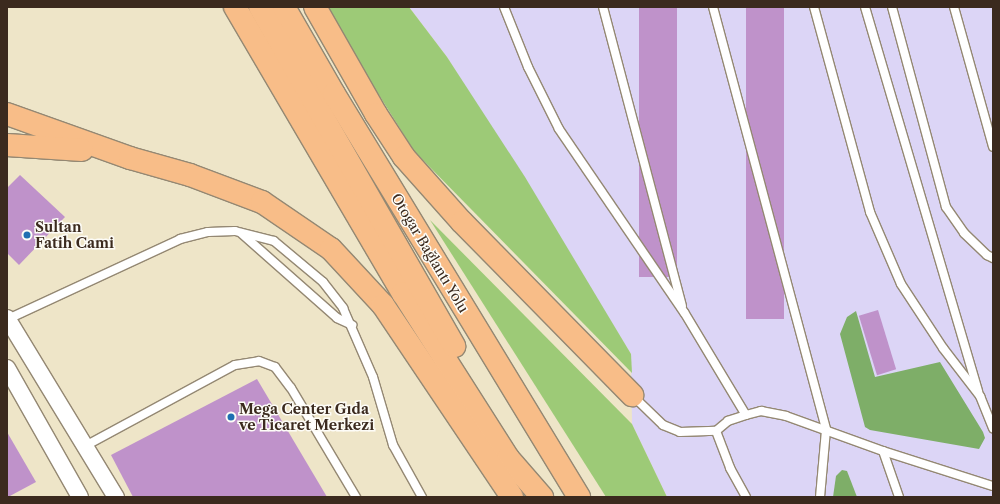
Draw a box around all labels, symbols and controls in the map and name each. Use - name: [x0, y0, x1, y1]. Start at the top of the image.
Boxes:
- street label: Otogar Bağlantı Yolu: [388, 190, 472, 316]
- place label: Sultan Fatih Cami: [35, 219, 114, 252]
- marker: Sultan Fatih Cami: [22, 230, 32, 240]
- place label: Mega Center Gıda ve Ticaret Merkezi: [239, 401, 374, 434]
- marker: Mega Center Gıda ve Ticaret Merkezi: [226, 412, 236, 422]

